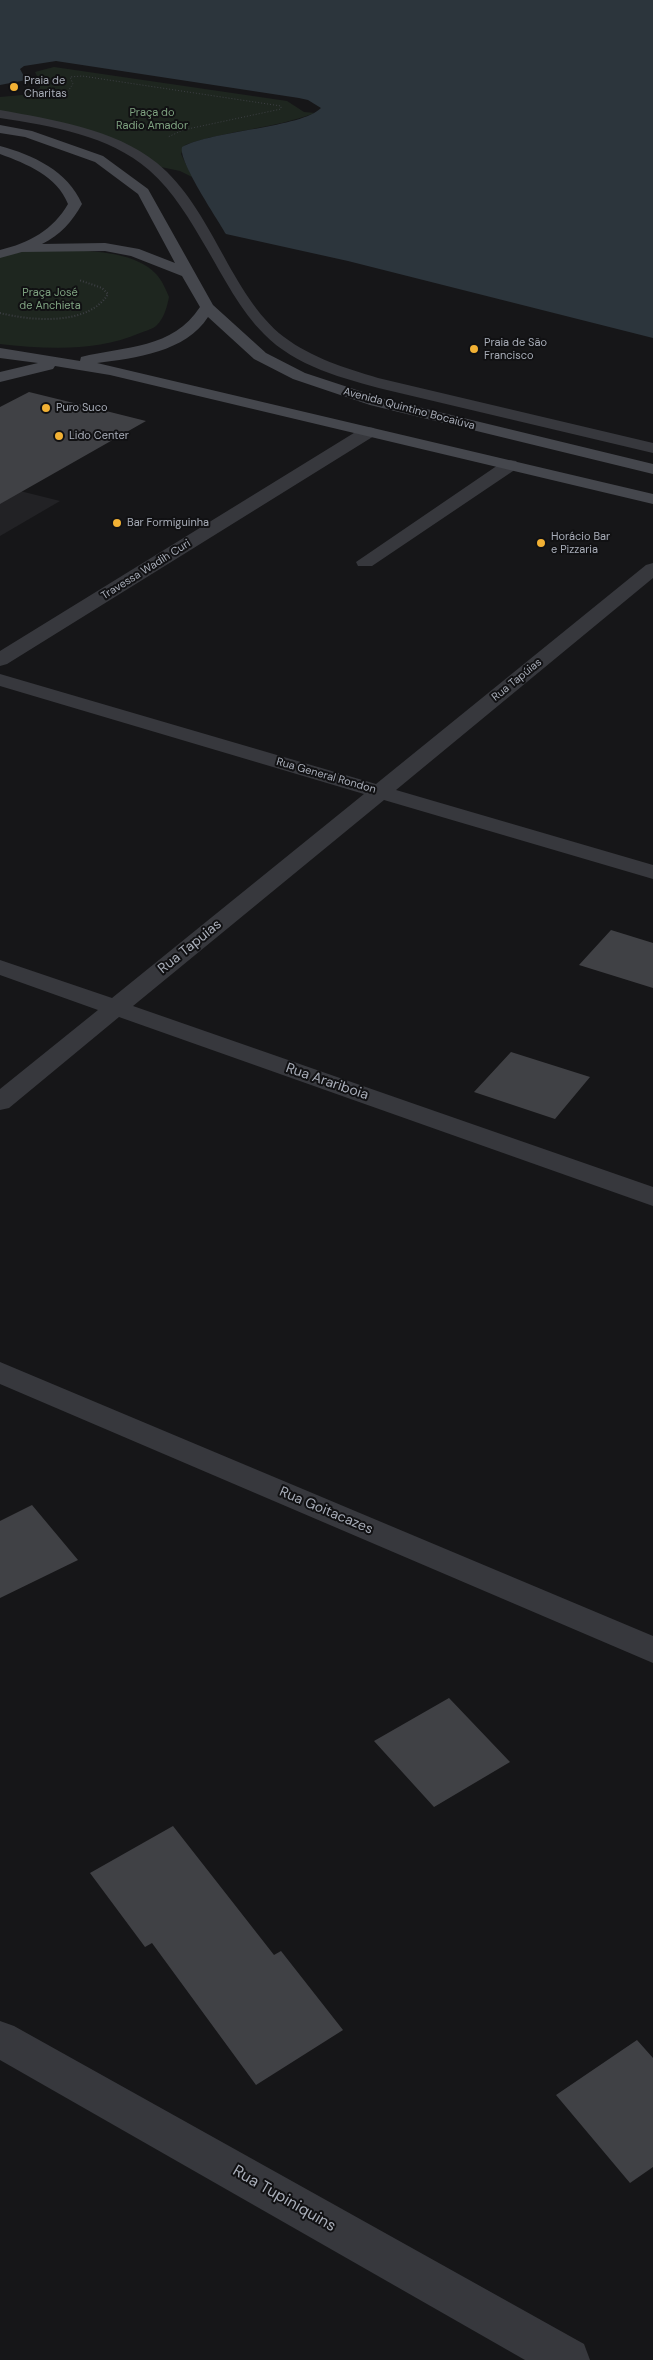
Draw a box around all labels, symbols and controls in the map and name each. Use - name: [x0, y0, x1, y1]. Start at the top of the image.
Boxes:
- place label: Praia de Charitas: [24, 74, 67, 100]
- marker: Praia de Charitas: [8, 81, 20, 93]
- park label: Praça do Radio Amador: [116, 106, 188, 132]
- park label: Praça José de Anchieta: [19, 286, 81, 312]
- place label: Praia de São Francisco: [484, 336, 547, 362]
- marker: Praia de São Francisco: [468, 343, 480, 355]
- street label: Avenida Quintino Bocaiúva: [342, 385, 476, 433]
- place label: Puro Suco: [56, 401, 107, 415]
- marker: Puro Suco: [40, 402, 52, 414]
- place label: Lido Center: [69, 429, 129, 443]
- marker: Lido Center: [53, 430, 65, 442]
- place label: Bar Formiguinha: [127, 516, 209, 530]
- marker: Bar Formiguinha: [111, 517, 123, 529]
- place label: Horácio Bar e Pizzaria: [551, 530, 610, 556]
- street label: Travessa Wadih Curi: [99, 537, 193, 603]
- marker: Horácio Bar e Pizzaria: [535, 537, 547, 549]
- street label: Rua Tapúias: [489, 656, 545, 704]
- street label: Rua General Rondon: [275, 755, 377, 797]
- street label: Rua Tapuias: [155, 916, 225, 978]
- street label: Rua Arariboia: [283, 1060, 371, 1104]
- street label: Rua Goitacazes: [277, 1484, 375, 1538]
- street label: Rua Tupiniquins: [229, 2162, 339, 2236]

